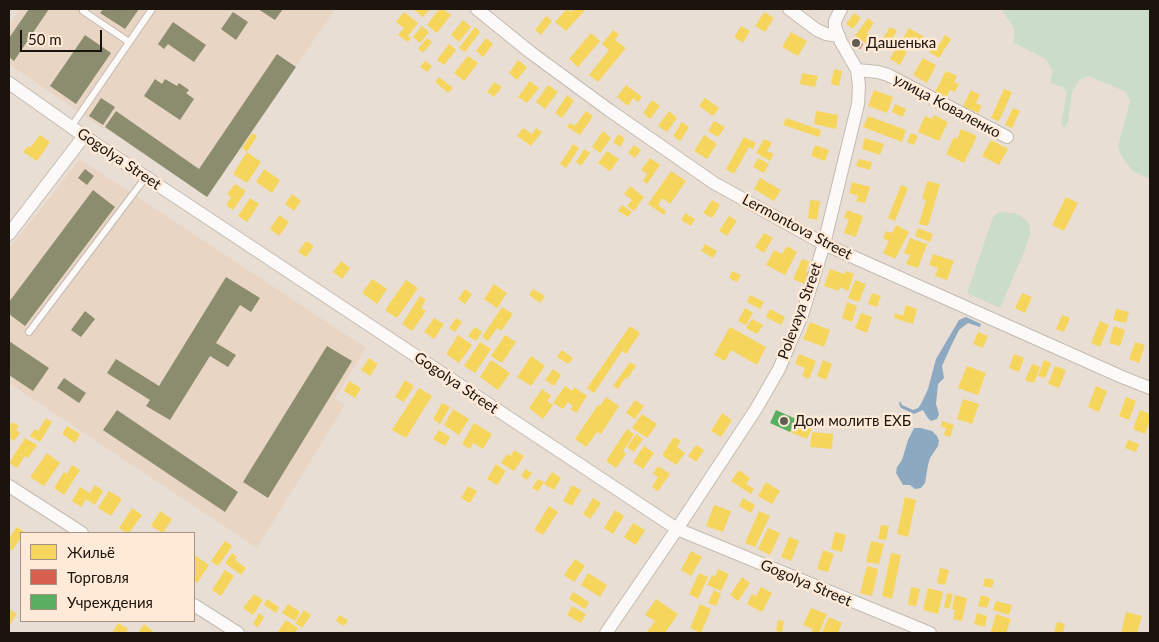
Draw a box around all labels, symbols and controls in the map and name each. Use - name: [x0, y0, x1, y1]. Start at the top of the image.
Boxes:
- scale bar: [22, 20, 105, 52]
- text: 50 m: [28, 30, 62, 48]
- place label: Дашенька: [866, 34, 936, 52]
- marker: Дашенька: [850, 37, 862, 49]
- street label: улица Коваленко: [890, 70, 1004, 142]
- street label: Gogolya Street: [74, 124, 164, 194]
- street label: Lermontova Street: [739, 190, 855, 264]
- street label: Polevaya Street: [774, 260, 826, 362]
- street label: Gogolya Street: [411, 348, 501, 418]
- place label: Дом молитв ЕХБ: [794, 412, 911, 430]
- marker: Дом молитв ЕХБ: [778, 415, 790, 427]
- legend: [20, 532, 195, 622]
- text: Жильё: [67, 543, 115, 561]
- street label: Gogolya Street: [758, 556, 854, 610]
- text: Торговля: [67, 568, 129, 586]
- text: Учреждения: [67, 593, 153, 611]

